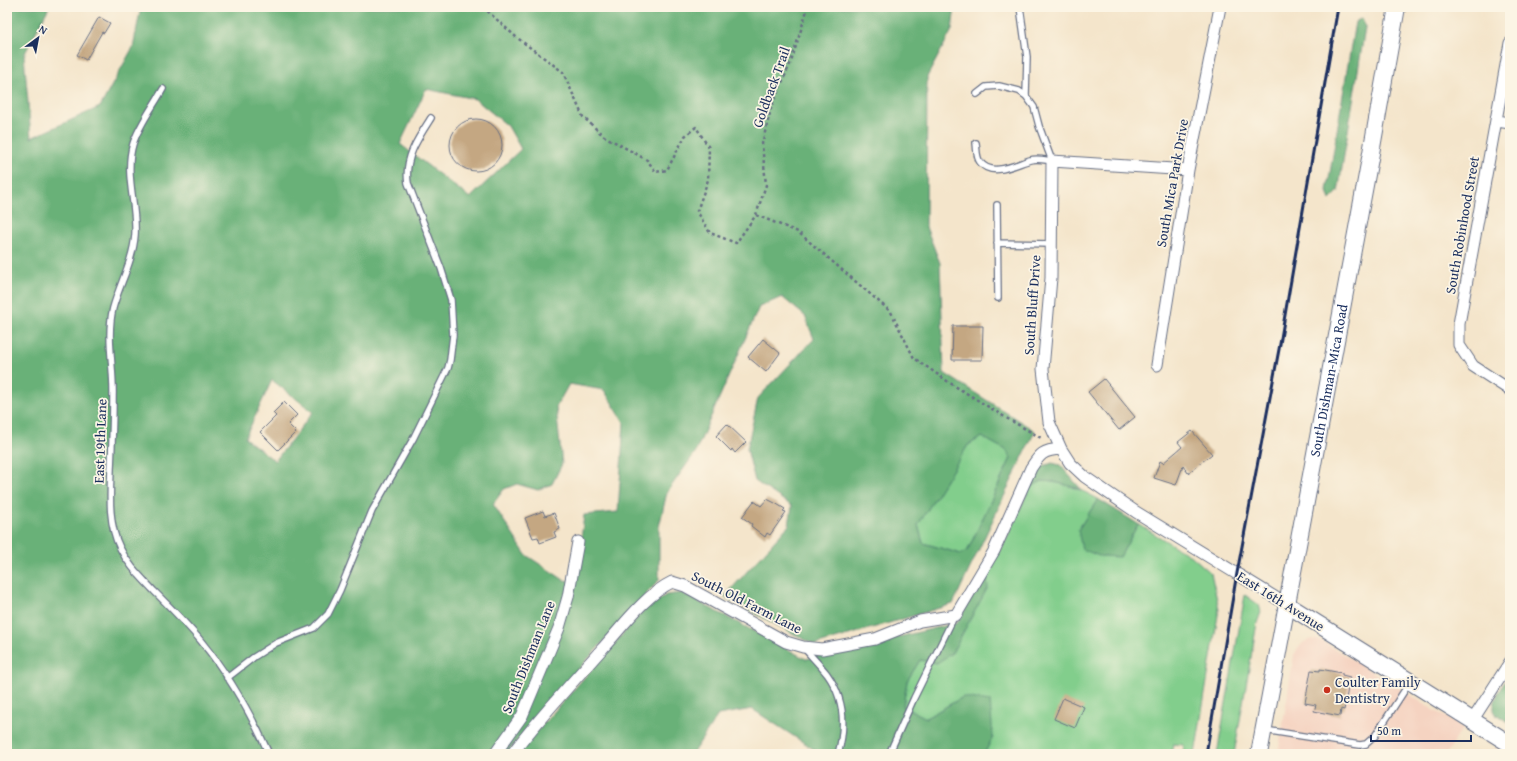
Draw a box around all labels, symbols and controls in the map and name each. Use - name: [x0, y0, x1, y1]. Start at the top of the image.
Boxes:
- north arrow: [18, 18, 58, 58]
- text: N: [36, 21, 51, 39]
- street label: Goldback Trail: [747, 44, 795, 130]
- street label: South Mica Park Drive: [1151, 117, 1193, 249]
- street label: South Robinhood Street: [1440, 154, 1484, 296]
- street label: South Bluff Drive: [1019, 254, 1046, 356]
- street label: South Dishman-Mica Road: [1305, 302, 1353, 458]
- street label: East 19th Lane: [89, 398, 111, 484]
- street label: South Old Farm Lane: [688, 566, 806, 639]
- street label: East 16th Avenue: [1233, 566, 1329, 636]
- street label: South Dishman Lane: [496, 597, 560, 716]
- place label: Coulter Family Dentistry: [1335, 672, 1421, 708]
- marker: Coulter Family Dentistry: [1322, 685, 1332, 695]
- scale bar: [1371, 717, 1471, 743]
- text: 50 m: [1377, 722, 1401, 739]

